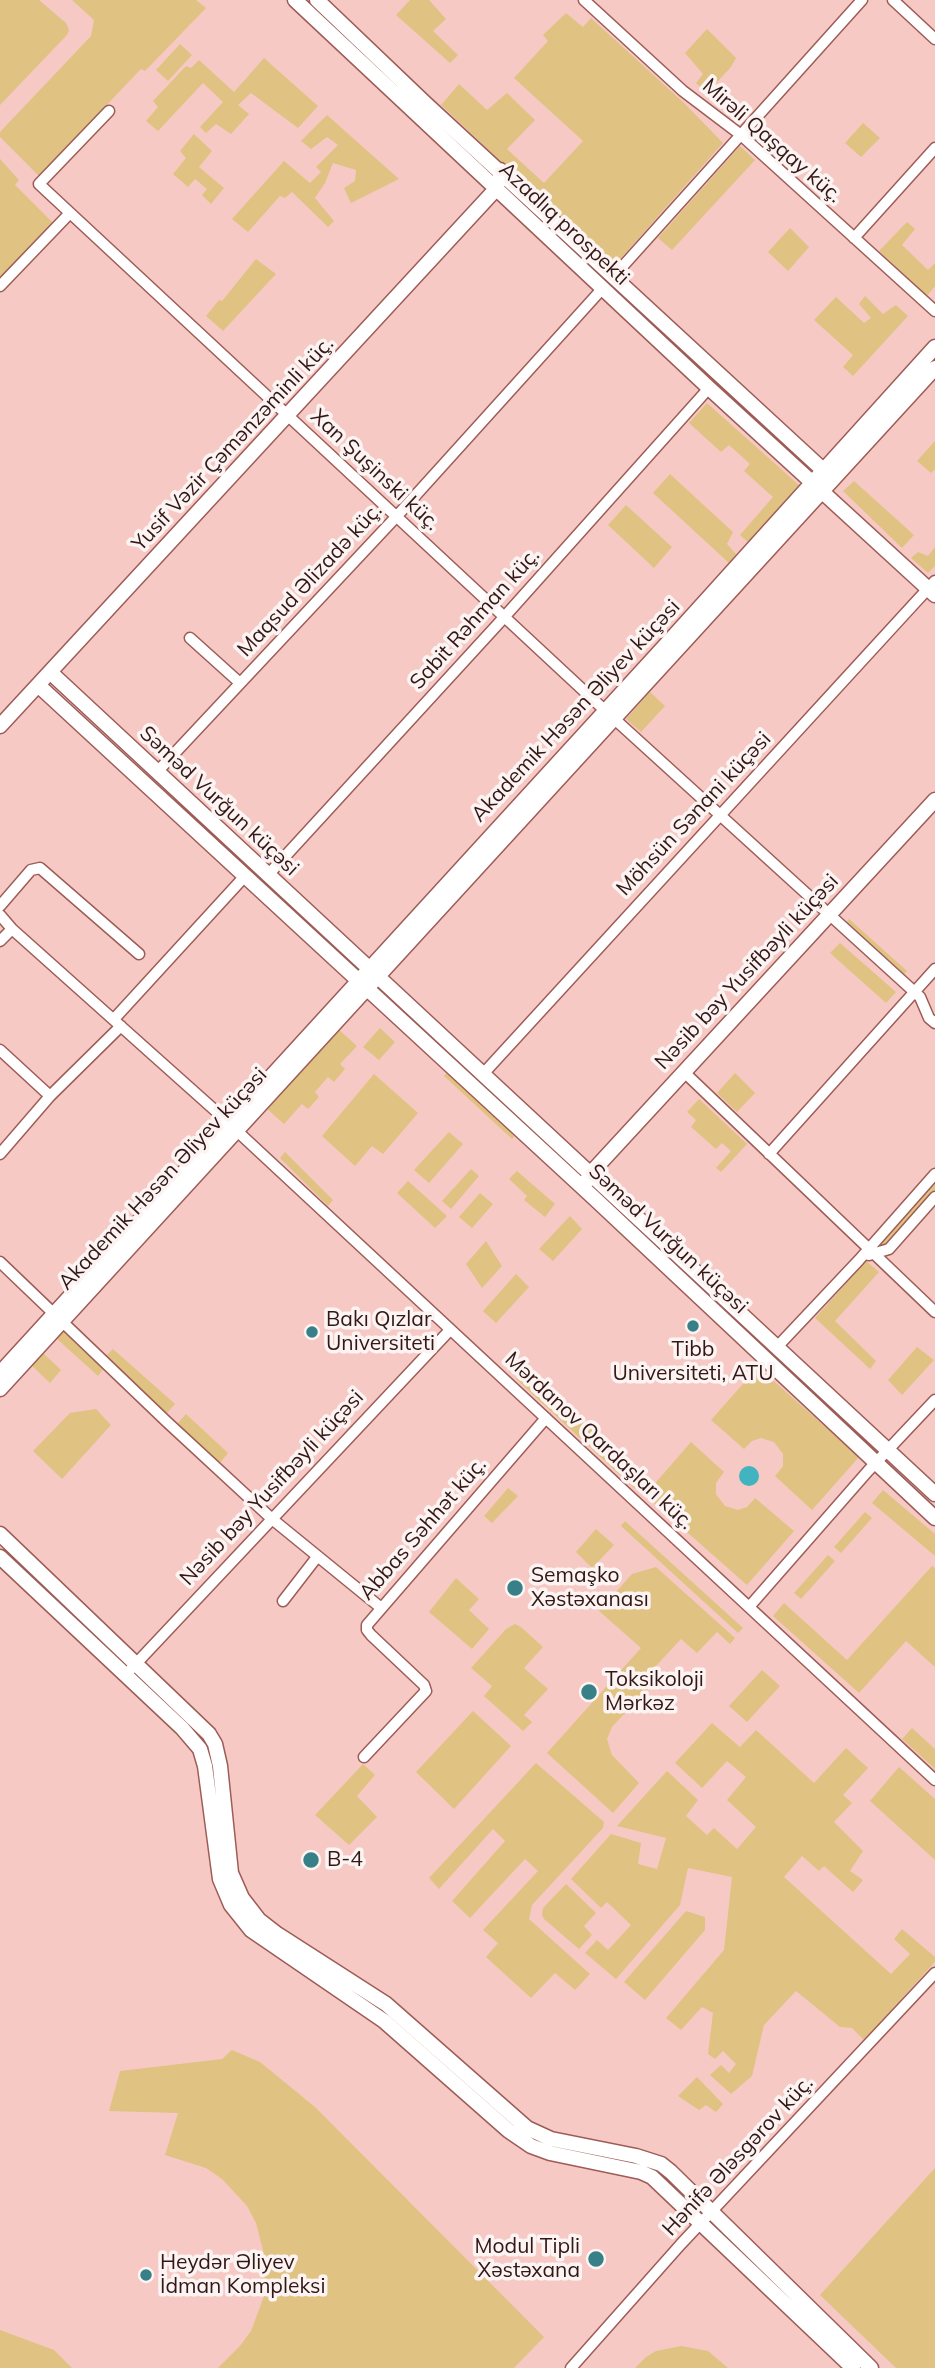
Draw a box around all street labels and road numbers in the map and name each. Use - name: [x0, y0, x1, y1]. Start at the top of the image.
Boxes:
- street label: Mirəli Qaşqay küç.: [697, 74, 847, 208]
- street label: Azadlıq prospekti: [494, 157, 634, 291]
- street label: Yusif Vəzir Çəmənzəminli küç.: [127, 332, 339, 556]
- street label: Xan Şuşinski küç.: [305, 404, 445, 536]
- street label: Maqsud Əlizadə küç.: [232, 498, 388, 662]
- street label: Sabit Rəhman küç.: [405, 543, 545, 695]
- street label: Akademik Həsən Əliyev küçəsi: [466, 595, 686, 827]
- street label: Səməd Vurğun küçəsi: [134, 721, 304, 881]
- street label: Möhsün Sənani küçəsi: [612, 727, 776, 901]
- street label: Nəsib bəy Yusifbəyli küçəsi: [650, 869, 844, 1075]
- street label: Akademik Həsən Əliyev küçəsi: [53, 1063, 273, 1295]
- street label: Səməd Vurğun küçəsi: [583, 1159, 753, 1319]
- street label: Mərdanov Qardaşları küç.: [499, 1347, 699, 1535]
- street label: Nəsib bəy Yusifbəyli küçəsi: [175, 1385, 369, 1591]
- street label: Abbas Səhhət küç.: [354, 1453, 492, 1605]
- street label: Hənifə Ələsgərov küç.: [657, 2071, 819, 2241]

